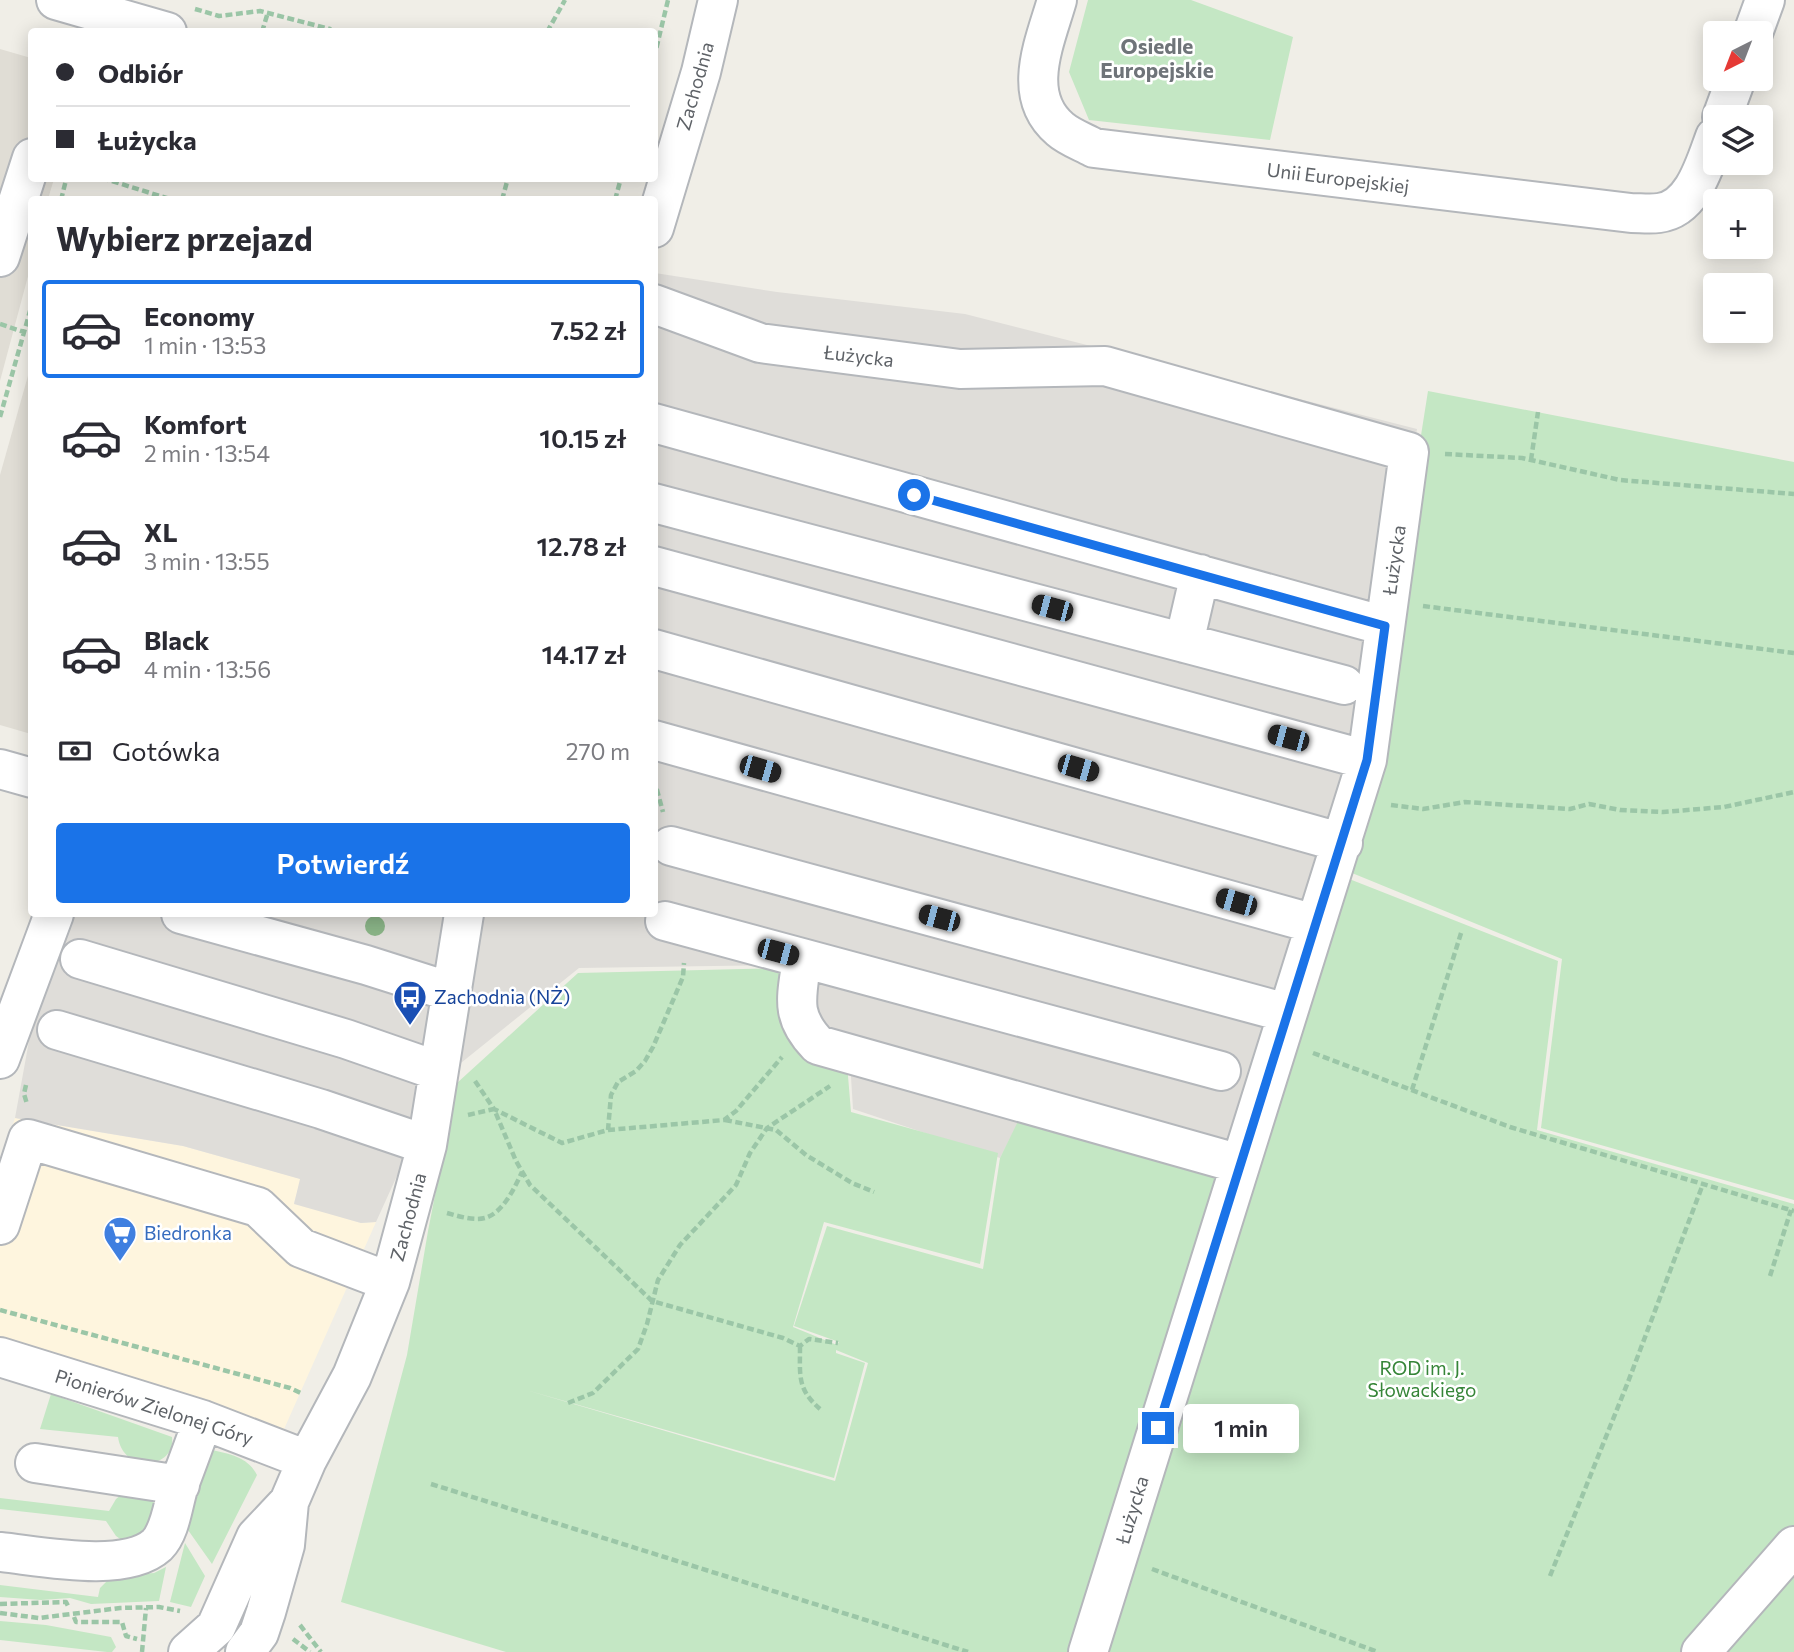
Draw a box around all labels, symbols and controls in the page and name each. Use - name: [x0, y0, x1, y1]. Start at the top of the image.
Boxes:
- north arrow: [1703, 21, 1773, 91]
- map controls: [1703, 21, 1773, 343]
- district label: Osiedle Europejskie: [1100, 33, 1214, 82]
- street label: Zachodnia: [671, 39, 718, 133]
- text: Odbiór: [98, 57, 183, 88]
- button: layers: [1703, 105, 1773, 175]
- text: Łużycka: [98, 124, 197, 155]
- street label: Unii Europejskiej: [1265, 157, 1411, 198]
- button: +: [1703, 189, 1773, 259]
- text: Wybierz przejazd: [56, 218, 313, 258]
- button: −: [1703, 273, 1773, 343]
- icon: car: [60, 298, 123, 361]
- text: Economy: [144, 300, 255, 331]
- text: 7.52 zł: [551, 314, 626, 345]
- text: 1 min · 13:53: [144, 331, 266, 359]
- street label: Łużycka: [822, 340, 895, 371]
- icon: car: [60, 406, 123, 469]
- text: Komfort: [144, 408, 247, 439]
- text: 10.15 zł: [539, 422, 626, 453]
- text: 2 min · 13:54: [144, 439, 270, 467]
- route start: [898, 479, 930, 511]
- icon: car: [60, 514, 123, 577]
- text: XL: [144, 516, 178, 547]
- street label: Łużycka: [1377, 524, 1410, 597]
- text: 12.78 zł: [536, 530, 626, 561]
- text: 3 min · 13:55: [144, 547, 270, 575]
- car: [1029, 592, 1076, 624]
- icon: car: [60, 622, 123, 685]
- text: Black: [144, 624, 210, 655]
- text: 14.17 zł: [541, 638, 626, 669]
- text: 4 min · 13:56: [144, 655, 271, 683]
- car: [1265, 722, 1312, 754]
- icon: cash: [56, 732, 94, 770]
- text: Gotówka: [112, 735, 220, 766]
- text: 270 m: [566, 737, 630, 765]
- car: [1055, 752, 1102, 784]
- car: [737, 753, 784, 785]
- button: Potwierdź: [56, 823, 630, 903]
- car: [1213, 886, 1260, 918]
- car: [916, 902, 963, 934]
- car: [755, 936, 802, 968]
- bus stop icon: Zachodnia (NŻ): [391, 978, 429, 1027]
- place label: Zachodnia (NŻ): [434, 985, 570, 1008]
- street label: Zachodnia: [385, 1170, 430, 1264]
- supermarket icon: Biedronka: [101, 1214, 139, 1263]
- place label: Biedronka: [144, 1221, 232, 1244]
- park label: ROD im. J. Słowackiego: [1368, 1356, 1476, 1401]
- street label: Pionierów Zielonej Góry: [52, 1364, 256, 1449]
- callout: 1 min: [1182, 1404, 1298, 1452]
- route end: [1142, 1412, 1174, 1444]
- text: 1 min: [1214, 1414, 1268, 1442]
- street label: Łużycka: [1110, 1473, 1153, 1548]

